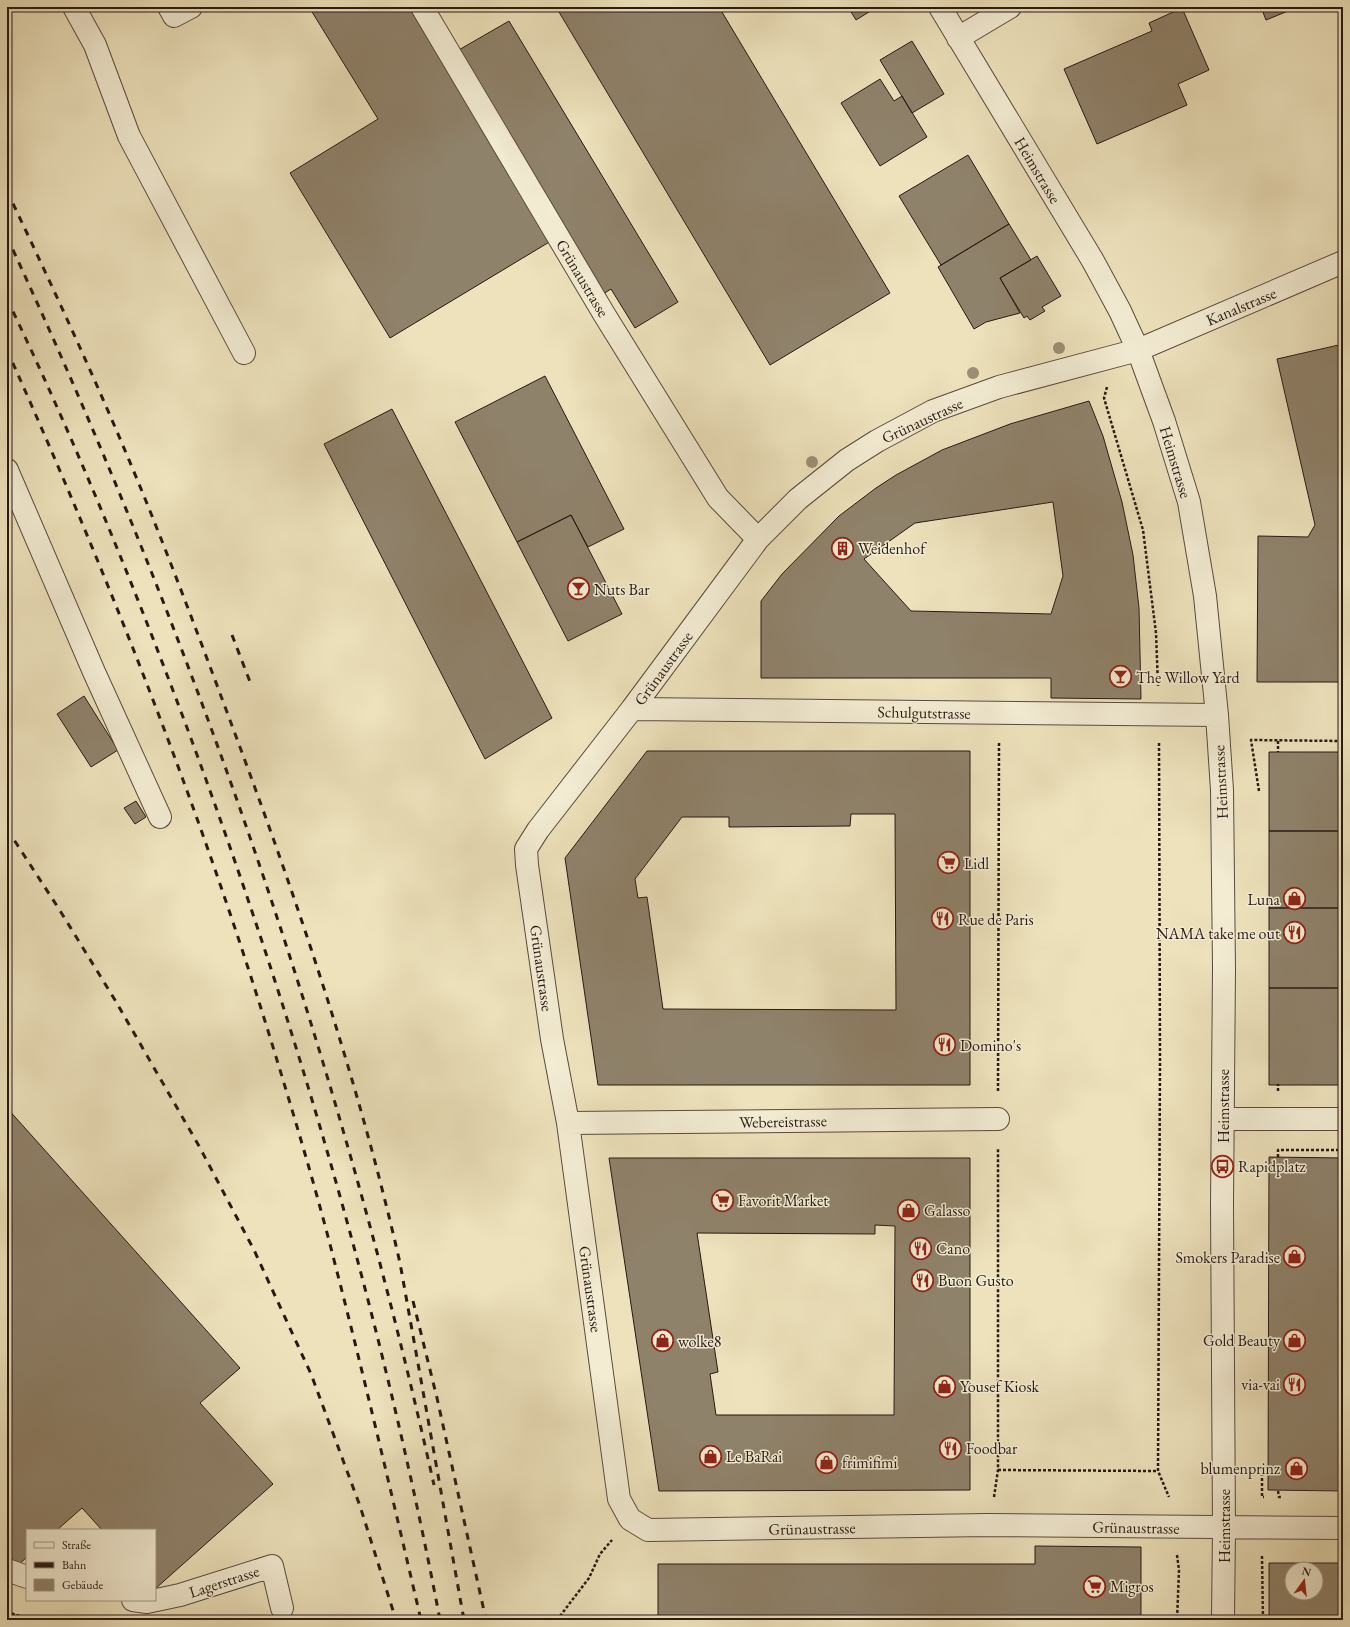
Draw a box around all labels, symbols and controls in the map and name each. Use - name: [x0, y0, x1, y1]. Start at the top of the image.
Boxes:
- street label: Heimstrasse: [1009, 133, 1066, 207]
- street label: Grünaustrasse: [551, 235, 614, 321]
- street label: Kanalstrasse: [1203, 282, 1280, 331]
- street label: Grünaustrasse: [878, 393, 966, 448]
- street label: Heimstrasse: [1155, 424, 1196, 501]
- building icon: Weidenhof: [830, 535, 856, 561]
- place label: Weidenhof: [858, 538, 927, 559]
- bar icon: Nuts Bar: [565, 576, 591, 602]
- place label: Nuts Bar: [594, 579, 650, 600]
- street label: Grünaustrasse: [629, 627, 698, 710]
- bar icon: The Willow Yard: [1107, 664, 1133, 690]
- place label: The Willow Yard: [1136, 667, 1241, 688]
- street label: Schulgutstrasse: [877, 701, 971, 724]
- street label: Heimstrasse: [1208, 744, 1233, 820]
- supermarket icon: Lidl: [936, 850, 962, 876]
- place label: Lidl: [964, 853, 989, 874]
- shop icon: Luna: [1282, 886, 1308, 912]
- place label: Luna: [1247, 889, 1281, 910]
- restaurant icon: Rue de Paris: [929, 906, 955, 932]
- place label: Rue de Paris: [958, 909, 1034, 930]
- restaurant icon: NAMA take me out: [1282, 920, 1308, 946]
- street label: Grünaustrasse: [525, 923, 558, 1013]
- place label: NAMA take me out: [1156, 923, 1280, 944]
- restaurant icon: Domino's: [932, 1032, 958, 1058]
- place label: Domino's: [960, 1035, 1021, 1056]
- street label: Heimstrasse: [1213, 1069, 1234, 1143]
- street label: Webereistrasse: [739, 1110, 827, 1133]
- bus stop icon: Rapidplatz: [1210, 1153, 1236, 1179]
- place label: Rapidplatz: [1238, 1156, 1305, 1177]
- supermarket icon: Favorit Market: [709, 1187, 735, 1213]
- place label: Favorit Market: [738, 1190, 828, 1211]
- shop icon: Galasso: [895, 1197, 921, 1223]
- place label: Galasso: [924, 1200, 971, 1221]
- restaurant icon: Cano: [907, 1235, 933, 1261]
- place label: Cano: [936, 1238, 970, 1259]
- street label: Grünaustrasse: [574, 1244, 607, 1334]
- shop icon: Smokers Paradise: [1282, 1244, 1308, 1270]
- place label: Smokers Paradise: [1175, 1247, 1280, 1268]
- restaurant icon: Buon Gusto: [910, 1267, 936, 1293]
- place label: Buon Gusto: [938, 1270, 1014, 1291]
- shop icon: Gold Beauty: [1282, 1327, 1308, 1353]
- shop icon: wolke8: [649, 1328, 675, 1354]
- place label: Gold Beauty: [1203, 1330, 1281, 1351]
- place label: wolke8: [678, 1331, 722, 1352]
- restaurant icon: via-vai: [1282, 1371, 1308, 1397]
- shop icon: Yousef Kiosk: [932, 1373, 958, 1399]
- place label: via-vai: [1241, 1374, 1280, 1395]
- place label: Yousef Kiosk: [960, 1376, 1040, 1397]
- restaurant icon: Foodbar: [937, 1435, 963, 1461]
- place label: Foodbar: [966, 1438, 1018, 1459]
- shop icon: Le BaRai: [697, 1443, 723, 1469]
- place label: Le BaRai: [726, 1446, 782, 1467]
- shop icon: frimifimi: [814, 1449, 840, 1475]
- place label: frimifimi: [842, 1452, 897, 1473]
- shop icon: blumenprinz: [1283, 1455, 1309, 1481]
- place label: blumenprinz: [1201, 1458, 1280, 1479]
- street label: Heimstrasse: [1214, 1489, 1235, 1563]
- street label: Grünaustrasse: [1092, 1516, 1180, 1539]
- street label: Grünaustrasse: [768, 1517, 856, 1540]
- legend: [26, 1529, 156, 1601]
- text: Straße: [62, 1537, 91, 1553]
- text: Bahn: [62, 1557, 87, 1573]
- street label: Lagerstrasse: [186, 1560, 262, 1603]
- north arrow: [1284, 1561, 1324, 1601]
- text: N: [1300, 1563, 1313, 1579]
- supermarket icon: Migros: [1081, 1573, 1107, 1599]
- place label: Migros: [1110, 1576, 1154, 1597]
- text: Gebäude: [62, 1577, 104, 1593]

